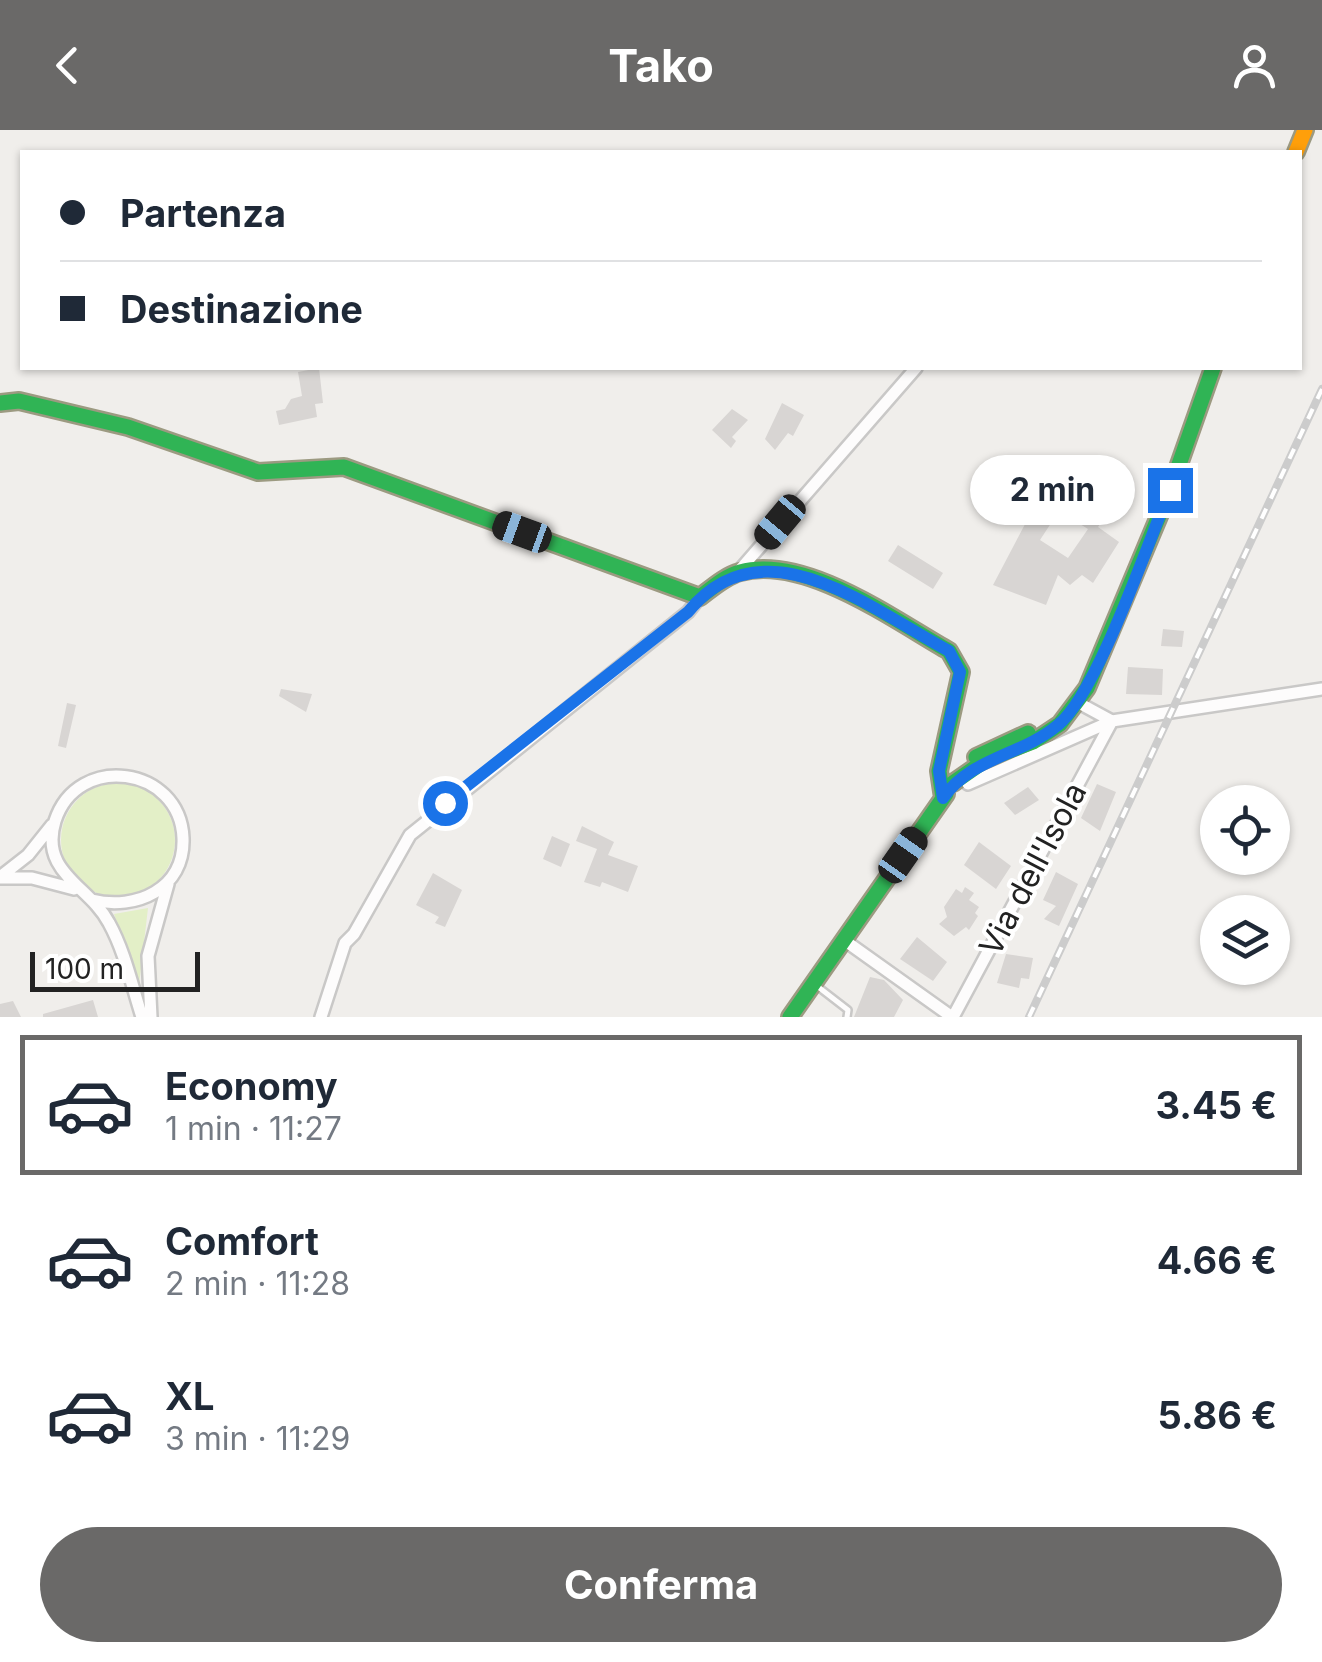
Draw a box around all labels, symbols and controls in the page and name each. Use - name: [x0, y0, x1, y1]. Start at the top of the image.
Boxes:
- icon: back: [40, 38, 95, 93]
- text: Tako: [608, 38, 714, 93]
- icon: person: [1227, 38, 1282, 93]
- text: Partenza: [120, 190, 286, 236]
- text: Destinazione: [120, 286, 363, 332]
- callout: 2 min: [970, 455, 1135, 525]
- route end: [1148, 468, 1193, 513]
- text: 2 min: [1010, 470, 1095, 509]
- car: [749, 489, 811, 555]
- car: [489, 508, 555, 556]
- street label: Via dell'Isola: [971, 775, 1095, 962]
- route start: [423, 781, 468, 826]
- map controls: [1200, 785, 1290, 985]
- button: locate: [1200, 785, 1290, 875]
- car: [874, 822, 932, 888]
- button: layers: [1200, 895, 1290, 985]
- scale bar: [30, 947, 200, 991]
- text: 100 m: [45, 952, 124, 986]
- icon: car: [45, 1060, 135, 1150]
- text: Economy: [165, 1063, 338, 1109]
- text: 3.45 €: [1156, 1082, 1277, 1128]
- text: 1 min · 11:27: [165, 1109, 342, 1148]
- icon: car: [45, 1215, 135, 1305]
- text: Comfort: [165, 1218, 319, 1264]
- text: 4.66 €: [1157, 1237, 1277, 1283]
- text: 2 min · 11:28: [165, 1264, 350, 1303]
- icon: car: [45, 1370, 135, 1460]
- text: XL: [165, 1373, 215, 1419]
- text: 5.86 €: [1158, 1392, 1277, 1438]
- text: 3 min · 11:29: [165, 1419, 350, 1458]
- button: Conferma: [40, 1527, 1282, 1642]

